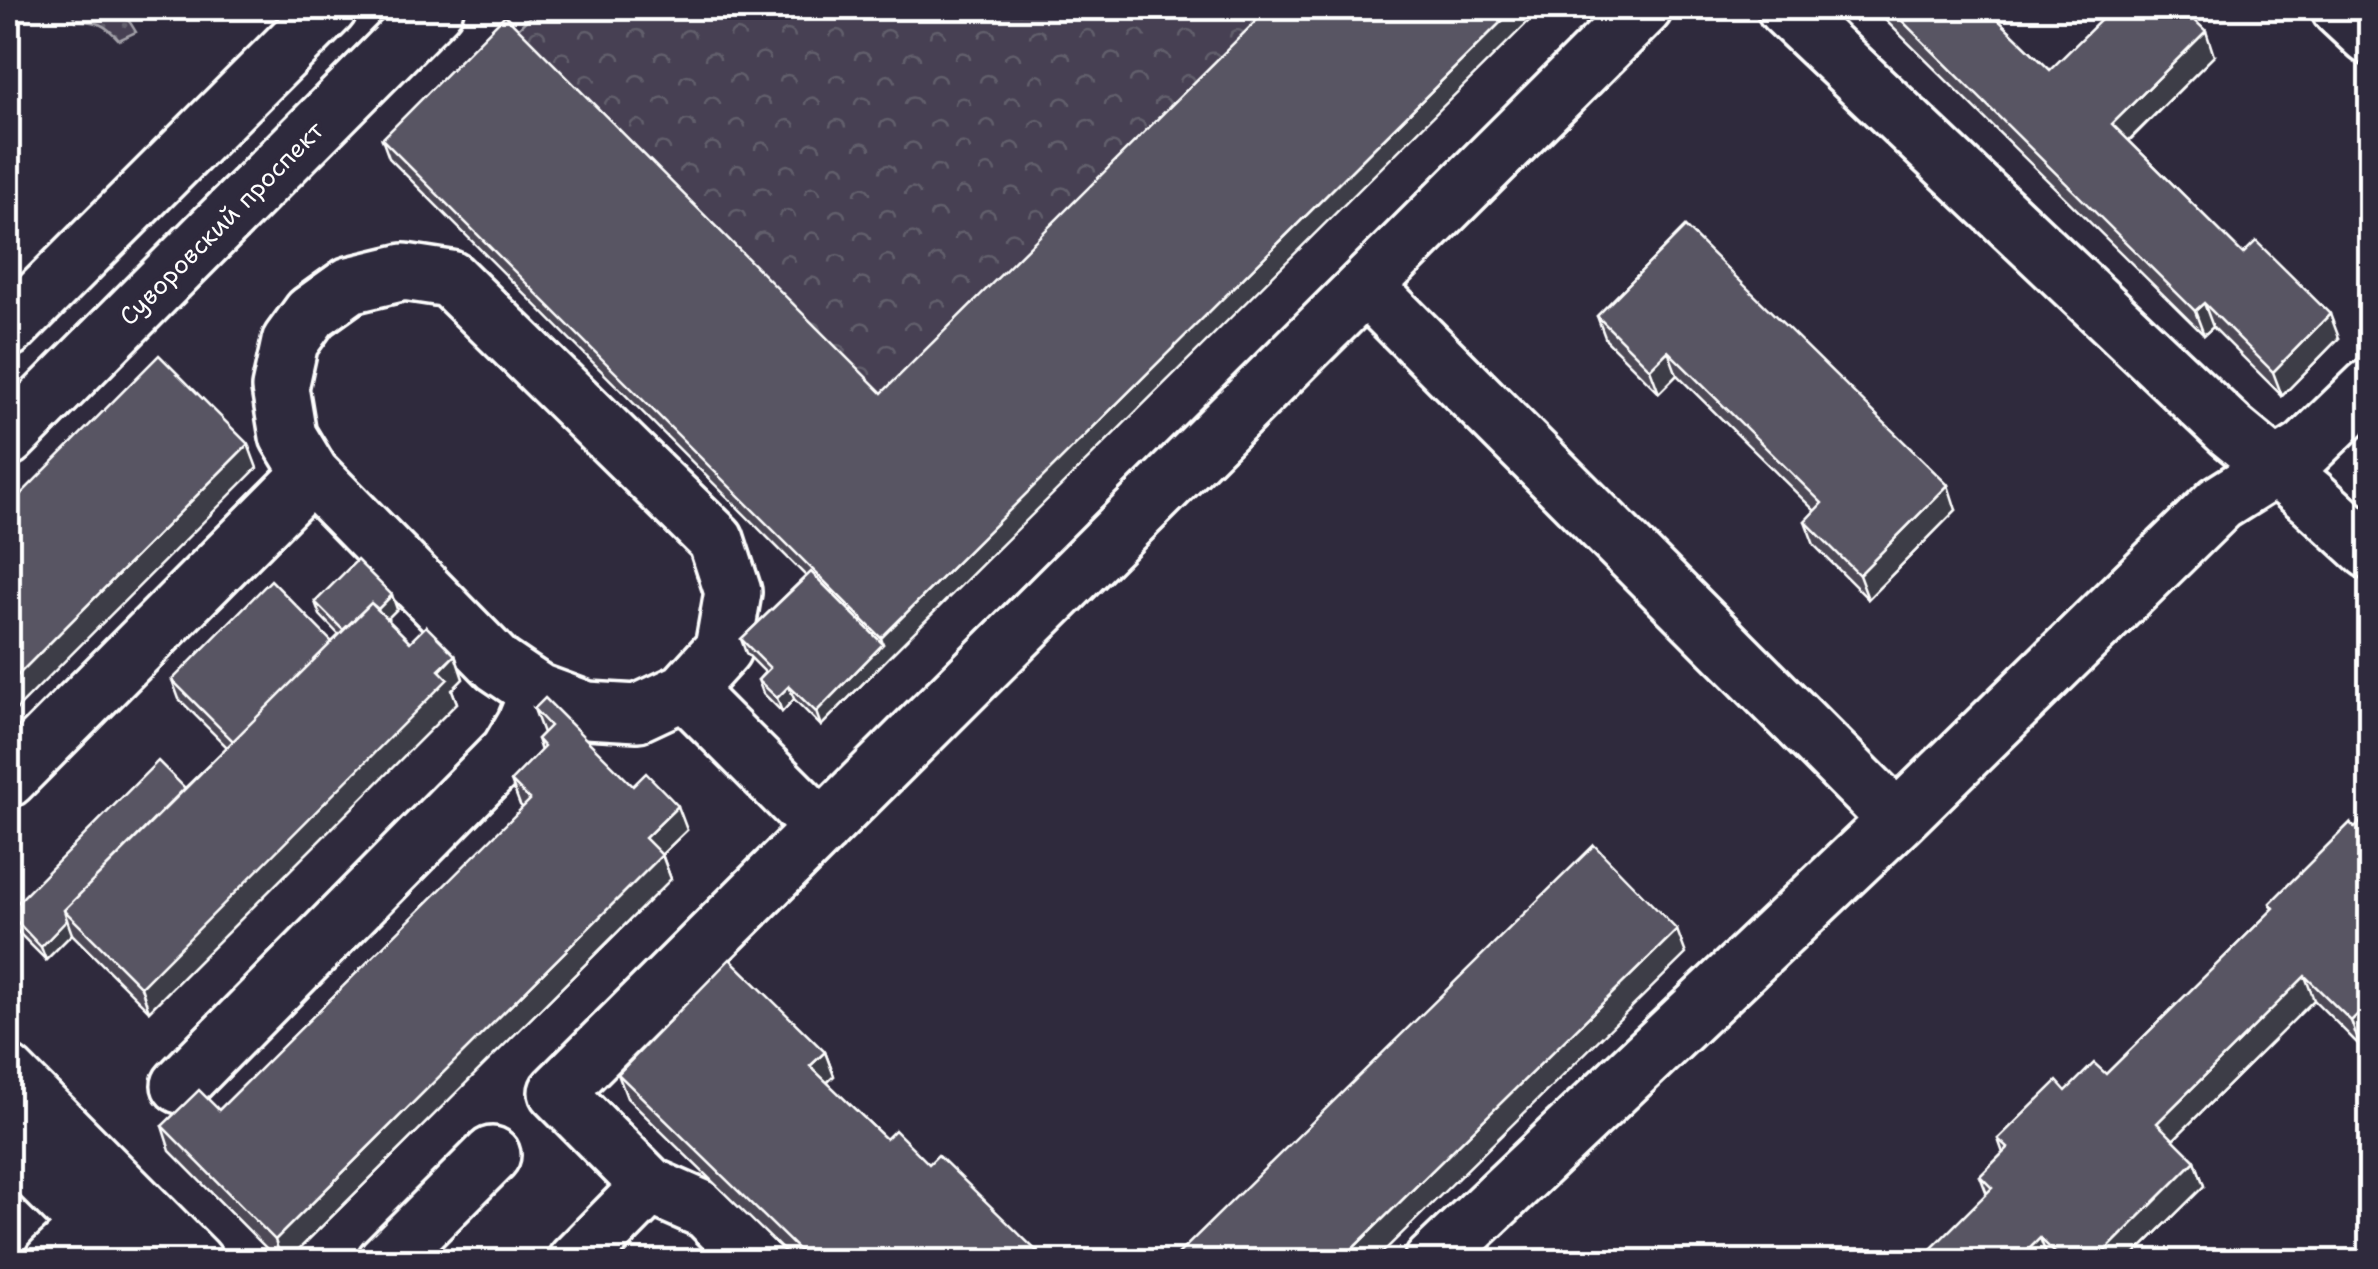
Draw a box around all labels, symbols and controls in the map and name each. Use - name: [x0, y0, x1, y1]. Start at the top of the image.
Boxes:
- street label: Суворовский проспект: [111, 113, 331, 333]

